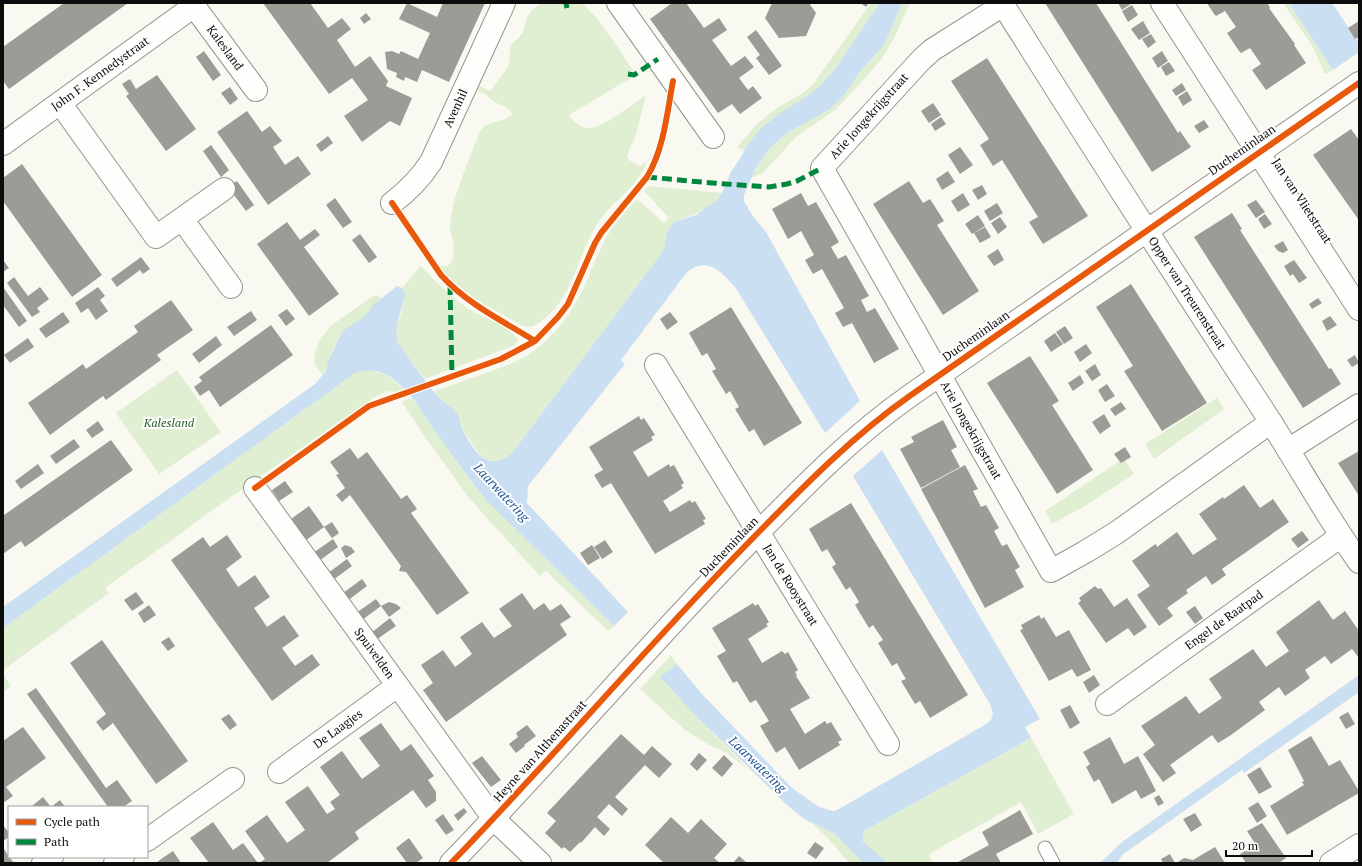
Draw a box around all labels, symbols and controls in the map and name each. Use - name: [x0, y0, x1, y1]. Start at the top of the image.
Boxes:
- street label: Kalesland: [204, 22, 247, 73]
- street label: John F. Kennedystraat: [48, 33, 152, 114]
- street label: Arie Jongekrijgstraat: [826, 69, 912, 162]
- street label: Avenhil: [440, 86, 471, 130]
- street label: Ducheminlaan: [1205, 121, 1278, 178]
- street label: Jan van Vlietstraat: [1269, 155, 1336, 247]
- street label: Opper van Treurenstraat: [1145, 233, 1230, 353]
- street label: Ducheminlaan: [939, 307, 1012, 364]
- street label: Arie Jongekrijgstraat: [938, 378, 1006, 482]
- park label: Kalesland: [143, 415, 195, 430]
- water label: Laarwatering: [469, 458, 534, 526]
- street label: Ducheminlaan: [696, 513, 761, 580]
- street label: Jan de Rooystraat: [760, 541, 822, 629]
- street label: Engel de Raatpad: [1182, 586, 1266, 653]
- street label: Spuivelden: [351, 625, 398, 681]
- street label: Heyne van Althenastraat: [490, 696, 590, 805]
- street label: De Laagjes: [310, 706, 365, 752]
- water label: Laarwatering: [724, 731, 791, 797]
- legend: [8, 806, 148, 858]
- text: Cycle path: [44, 814, 100, 829]
- scale bar: [1226, 832, 1312, 858]
- text: Path: [44, 834, 69, 849]
- text: 20 m: [1232, 838, 1259, 853]

